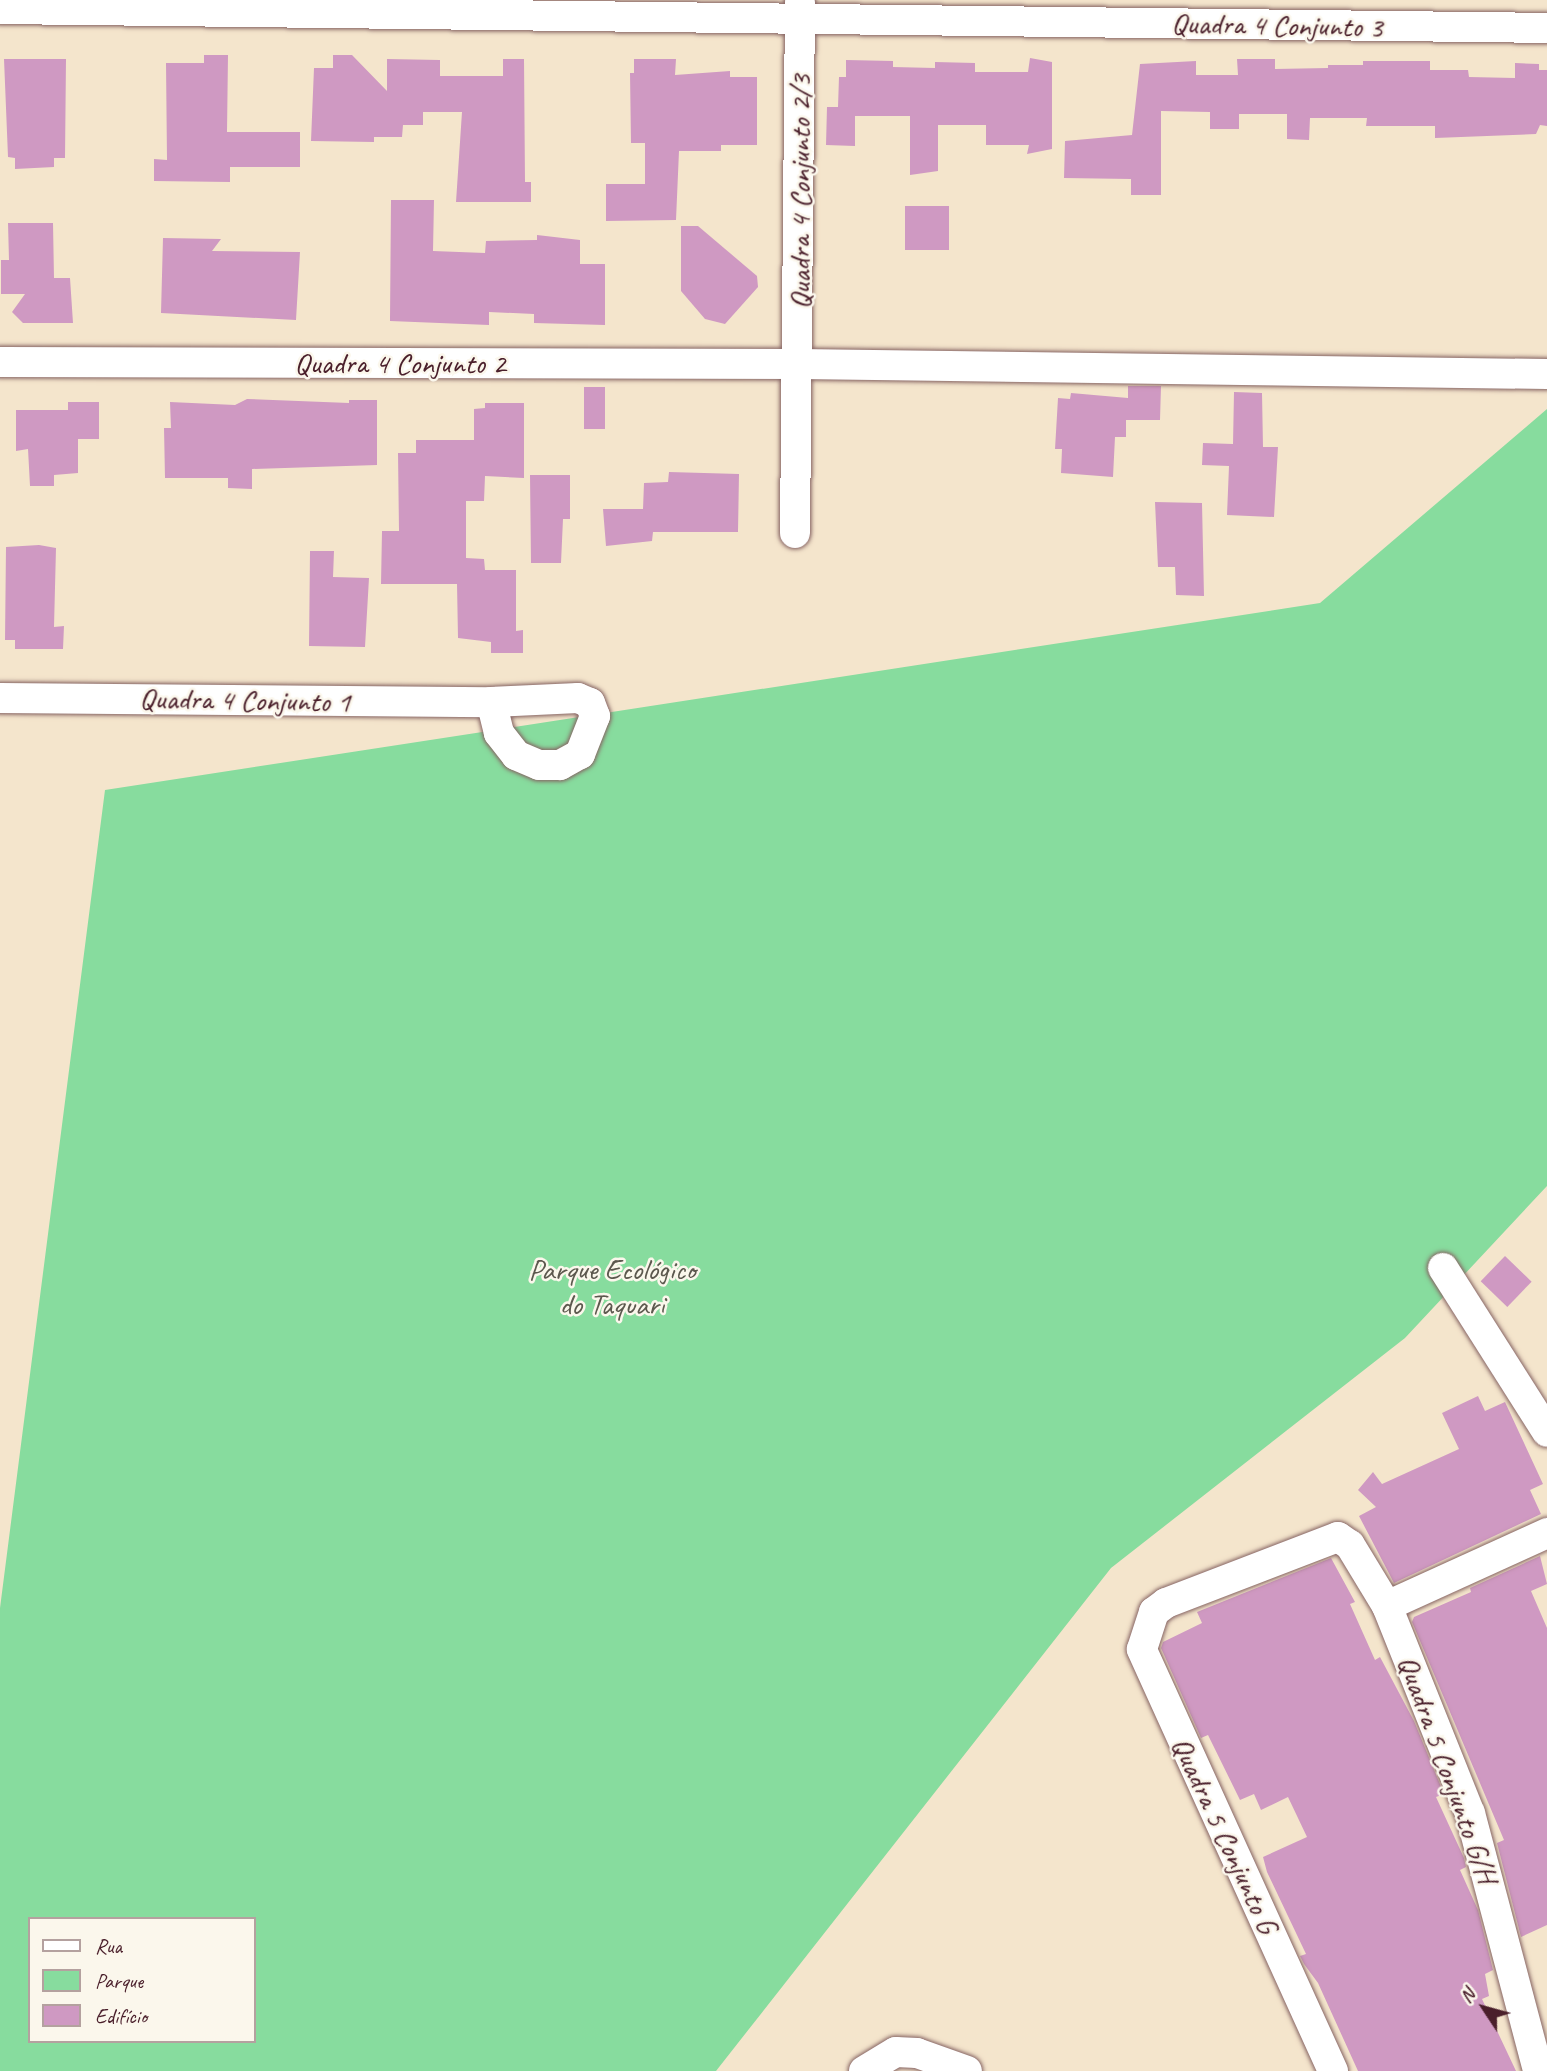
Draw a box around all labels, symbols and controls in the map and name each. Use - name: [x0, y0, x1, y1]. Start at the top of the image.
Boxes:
- street label: Quadra 4 Conjunto 3: [1171, 5, 1383, 45]
- street label: Quadra 4 Conjunto 2/3: [782, 75, 818, 309]
- street label: Quadra 4 Conjunto 2: [294, 345, 506, 381]
- street label: Quadra 4 Conjunto 1: [139, 680, 351, 720]
- park label: Parque Ecológico do Taquari: [529, 1251, 695, 1322]
- street label: Quadra 5 Conjunto G/H: [1390, 1650, 1506, 1888]
- street label: Quadra 5 Conjunto G: [1164, 1731, 1286, 1939]
- legend: [28, 1917, 256, 2043]
- text: Rua: [95, 1933, 122, 1959]
- text: Parque: [95, 1968, 143, 1994]
- north arrow: [1449, 1973, 1519, 2043]
- text: N: [1454, 1984, 1480, 2007]
- text: Edifício: [95, 2003, 147, 2029]

